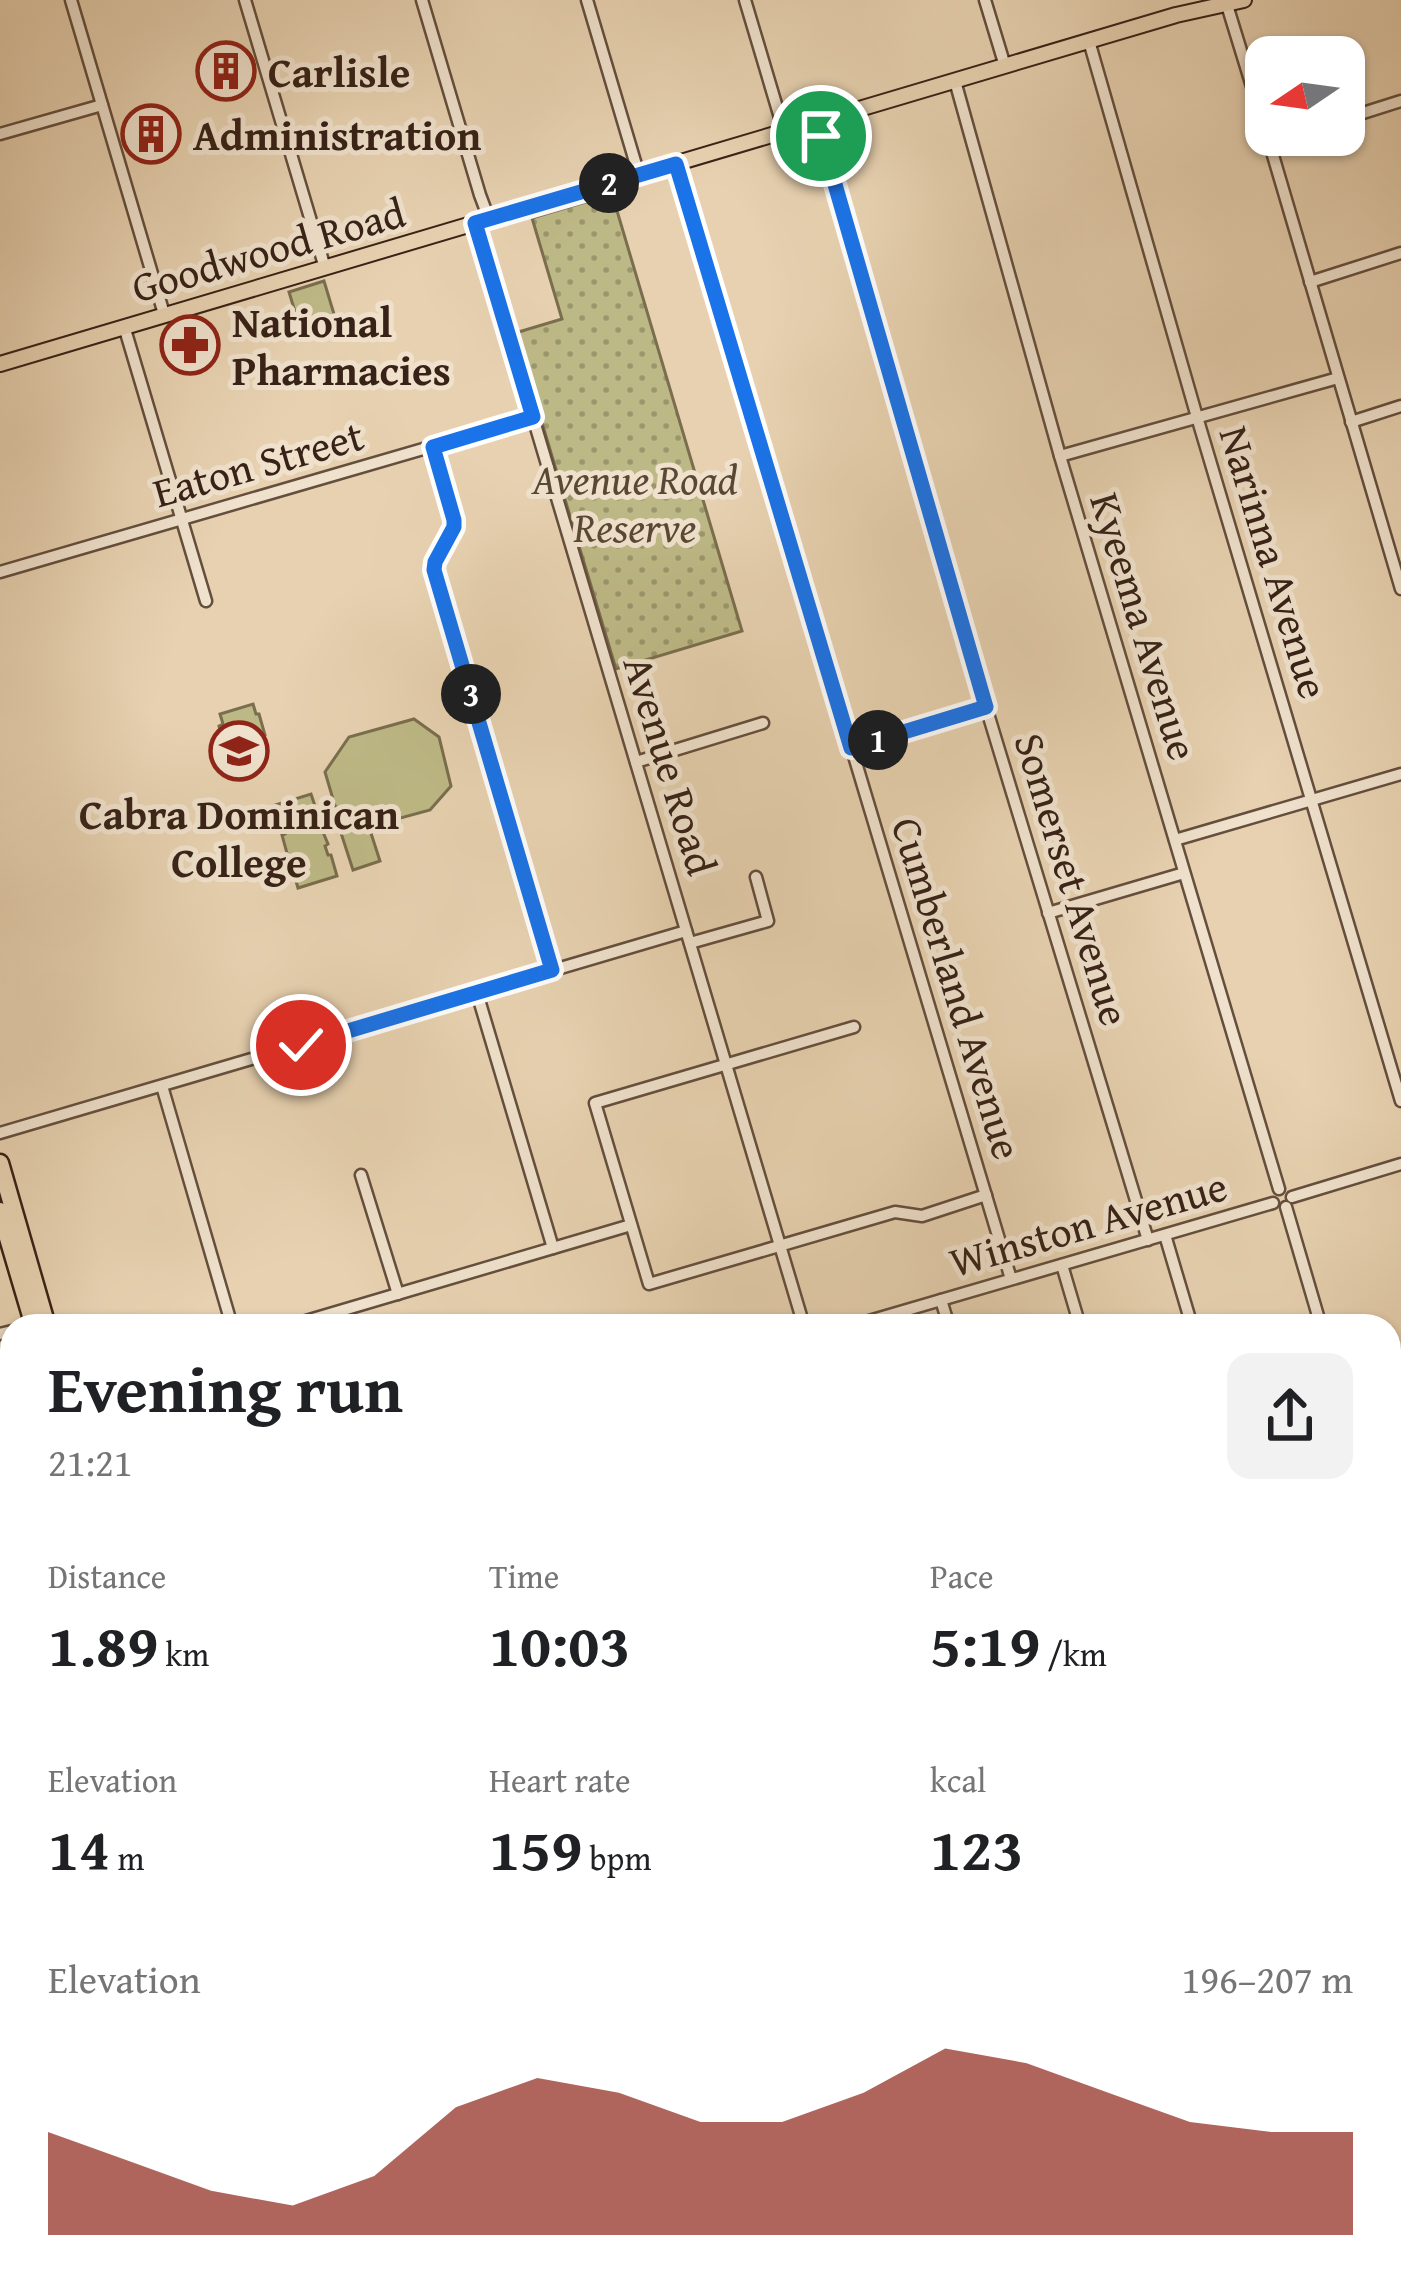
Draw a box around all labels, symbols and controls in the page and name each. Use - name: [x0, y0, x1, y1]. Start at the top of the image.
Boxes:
- north arrow: [1245, 36, 1365, 156]
- map controls: [1245, 36, 1365, 156]
- building icon: Carlisle: [195, 40, 257, 102]
- place label: Carlisle: [268, 41, 410, 102]
- pin: [770, 85, 872, 187]
- building icon: Administration: [120, 103, 182, 165]
- icon: arrive: [788, 103, 854, 169]
- place label: Administration: [193, 104, 481, 165]
- pin: 2: [579, 153, 639, 213]
- text: 2: [600, 159, 618, 207]
- street label: Goodwood Road: [124, 181, 412, 317]
- place label: National Pharmacies: [232, 291, 451, 400]
- pharmacy icon: National Pharmacies: [159, 314, 221, 376]
- street label: Eaton Street: [146, 404, 371, 522]
- street label: Narinna Avenue: [1205, 418, 1345, 706]
- park label: Avenue Road Reserve: [531, 448, 738, 557]
- street label: Kyeema Avenue: [1075, 485, 1215, 767]
- street label: Avenue Road: [609, 648, 733, 883]
- pin: 3: [441, 664, 501, 724]
- text: 3: [462, 670, 480, 718]
- pin: 1: [848, 710, 908, 770]
- text: 1: [869, 716, 887, 764]
- school or university icon: Cabra Dominican College: [208, 720, 270, 782]
- street label: Somerset Avenue: [1000, 725, 1146, 1033]
- place label: Cabra Dominican College: [79, 783, 399, 892]
- street label: Cumberland Avenue: [877, 810, 1039, 1166]
- pin: [250, 994, 352, 1096]
- icon: check: [268, 1012, 334, 1078]
- street label: Winston Avenue: [942, 1154, 1234, 1292]
- text: Evening run: [48, 1339, 403, 1436]
- button: share: [1227, 1353, 1353, 1479]
- text: 21:21: [48, 1433, 133, 1490]
- text: Distance: [48, 1552, 166, 1600]
- text: Time: [489, 1552, 559, 1600]
- text: Pace: [930, 1552, 993, 1600]
- text: 1.89: [48, 1600, 158, 1688]
- text: 10:03: [489, 1600, 630, 1688]
- text: 5:19: [930, 1600, 1040, 1688]
- text: km: [158, 1630, 209, 1678]
- text: /km: [1040, 1630, 1107, 1678]
- text: Elevation: [48, 1756, 177, 1804]
- text: Heart rate: [489, 1756, 631, 1804]
- text: kcal: [930, 1756, 986, 1804]
- text: 14: [48, 1804, 110, 1892]
- text: 159: [489, 1804, 582, 1892]
- text: 123: [930, 1804, 1023, 1892]
- text: m: [110, 1834, 144, 1882]
- text: bpm: [582, 1834, 651, 1882]
- text: Elevation: [48, 1950, 201, 2007]
- text: 196–207 m: [1181, 1950, 1353, 2007]

